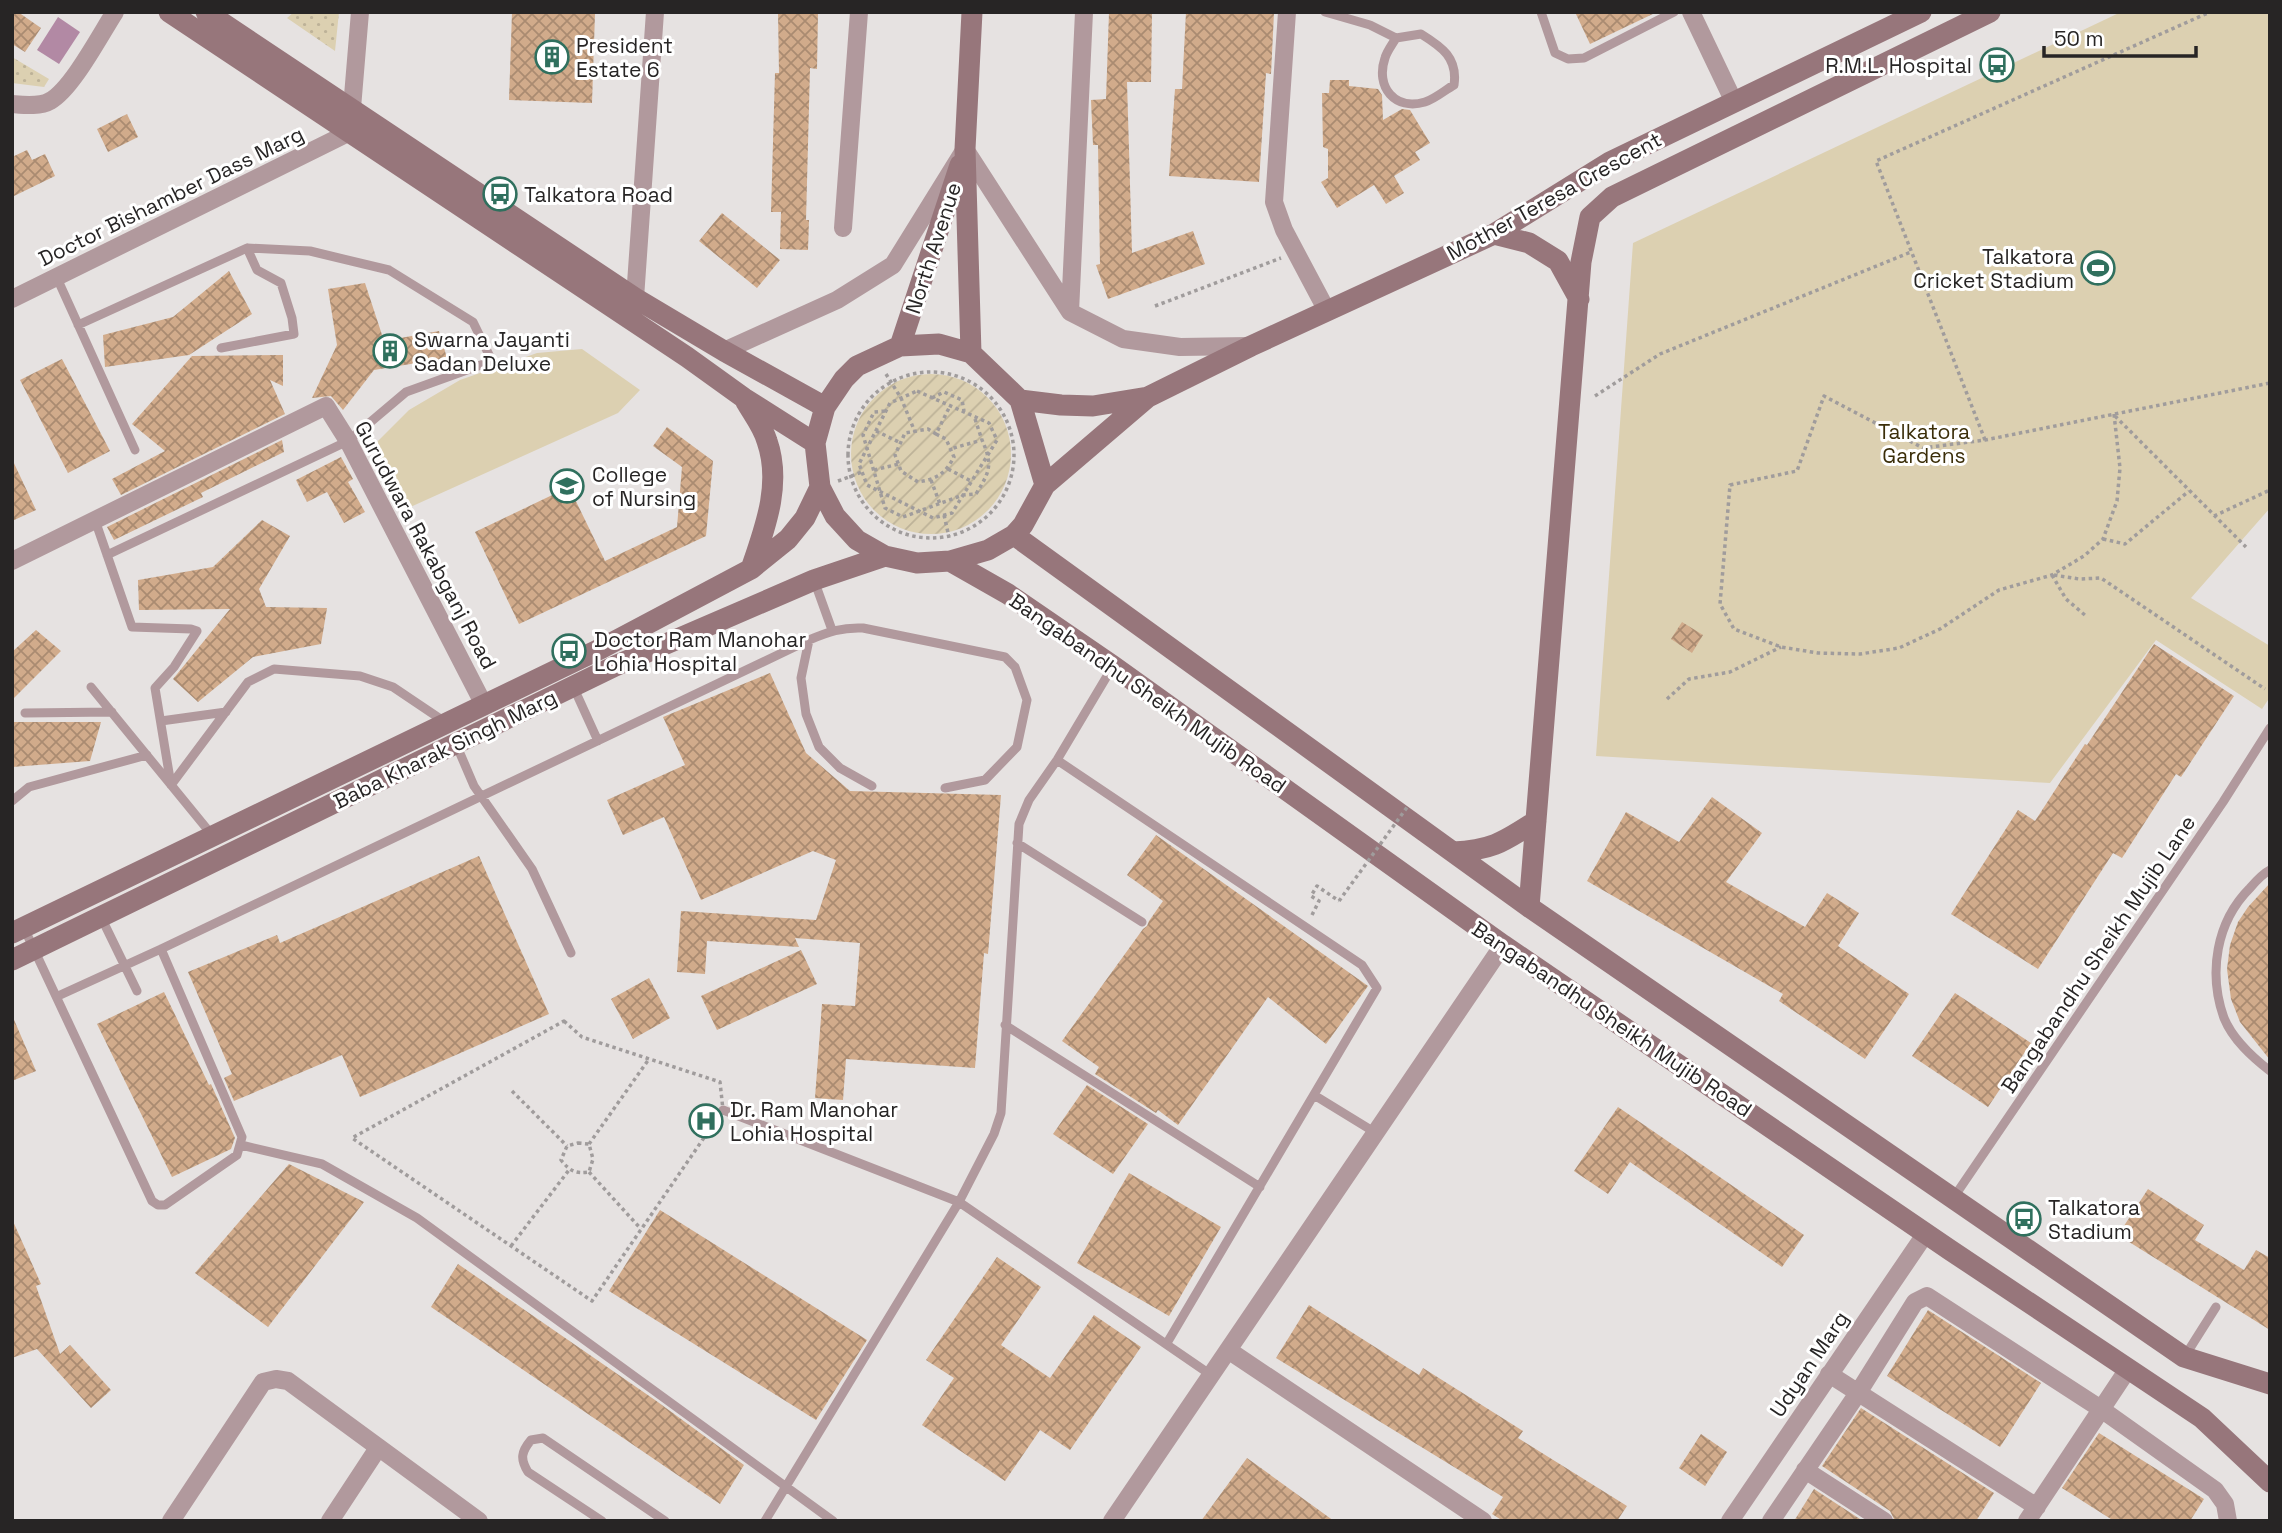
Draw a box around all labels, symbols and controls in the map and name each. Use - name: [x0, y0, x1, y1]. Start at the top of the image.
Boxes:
- scale bar: [2044, 14, 2196, 58]
- text: 50 m: [2054, 25, 2104, 52]
- place label: President Estate 6: [576, 32, 673, 83]
- building icon: President Estate 6: [533, 38, 571, 76]
- bus stop icon: R.M.L. Hospital: [1978, 46, 2016, 84]
- place label: R.M.L. Hospital: [1825, 52, 1972, 79]
- street label: Doctor Bishamber Dass Marg: [34, 120, 308, 272]
- street label: Mother Teresa Crescent: [1442, 126, 1666, 266]
- bus stop icon: Talkatora Road: [481, 175, 519, 213]
- street label: North Avenue: [899, 179, 967, 317]
- place label: Talkatora Road: [524, 181, 673, 208]
- place label: Talkatora Cricket Stadium: [1913, 243, 2074, 294]
- sports icon: Talkatora Cricket Stadium: [2079, 249, 2117, 287]
- place label: Swarna Jayanti Sadan Deluxe: [414, 326, 570, 377]
- building icon: Swarna Jayanti Sadan Deluxe: [371, 332, 409, 370]
- street label: Gurudwara Rakabganj Road: [349, 416, 503, 674]
- park label: Talkatora Gardens: [1878, 418, 1970, 469]
- place label: College of Nursing: [592, 461, 696, 512]
- school or university icon: College of Nursing: [548, 467, 586, 505]
- street label: Bangabandhu Sheikh Mujib Road: [1004, 587, 1292, 799]
- place label: Doctor Ram Manohar Lohia Hospital: [594, 626, 806, 677]
- bus stop icon: Doctor Ram Manohar Lohia Hospital: [550, 632, 588, 670]
- street label: Baba Kharak Singh Marg: [329, 683, 561, 815]
- street label: Bangabandhu Sheikh Mujib Lane: [1995, 810, 2201, 1098]
- street label: Bangabandhu Sheikh Mujib Road: [1467, 915, 1757, 1123]
- place label: Dr. Ram Manohar Lohia Hospital: [730, 1096, 898, 1147]
- hospital icon: Dr. Ram Manohar Lohia Hospital: [687, 1102, 725, 1140]
- place label: Talkatora Stadium: [2048, 1194, 2140, 1245]
- bus stop icon: Talkatora Stadium: [2005, 1200, 2043, 1238]
- street label: Udyan Marg: [1764, 1306, 1854, 1422]

